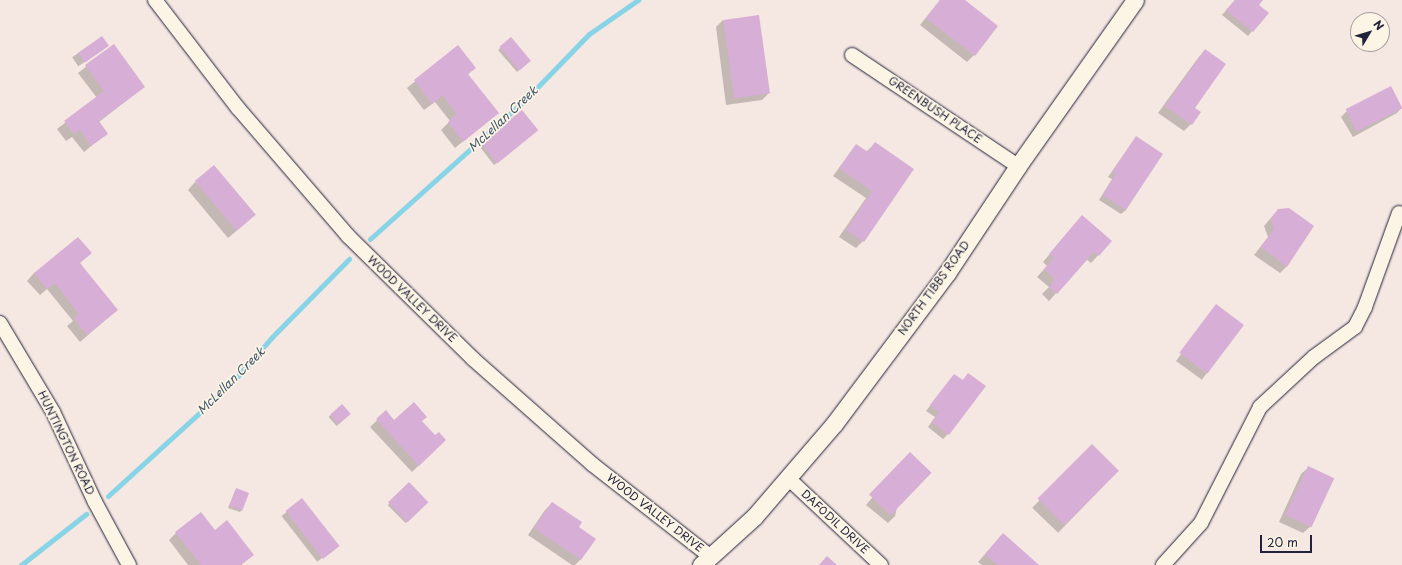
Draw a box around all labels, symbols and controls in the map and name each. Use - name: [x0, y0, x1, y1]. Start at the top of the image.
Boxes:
- north arrow: [1350, 12, 1390, 52]
- text: N: [1370, 16, 1388, 34]
- street label: GREENBUSH PLACE: [886, 74, 984, 146]
- water label: McLellan Creek: [465, 83, 541, 155]
- street label: NORTH TIBBS ROAD: [895, 238, 973, 338]
- street label: WOOD VALLEY DRIVE: [364, 252, 460, 346]
- water label: McLellan Creek: [194, 344, 268, 418]
- street label: HUNTINGTON ROAD: [35, 389, 97, 497]
- street label: WOOD VALLEY DRIVE: [603, 471, 707, 555]
- street label: DAFODIL DRIVE: [799, 487, 871, 557]
- scale bar: [1262, 527, 1314, 553]
- text: 20 m: [1267, 533, 1298, 551]

